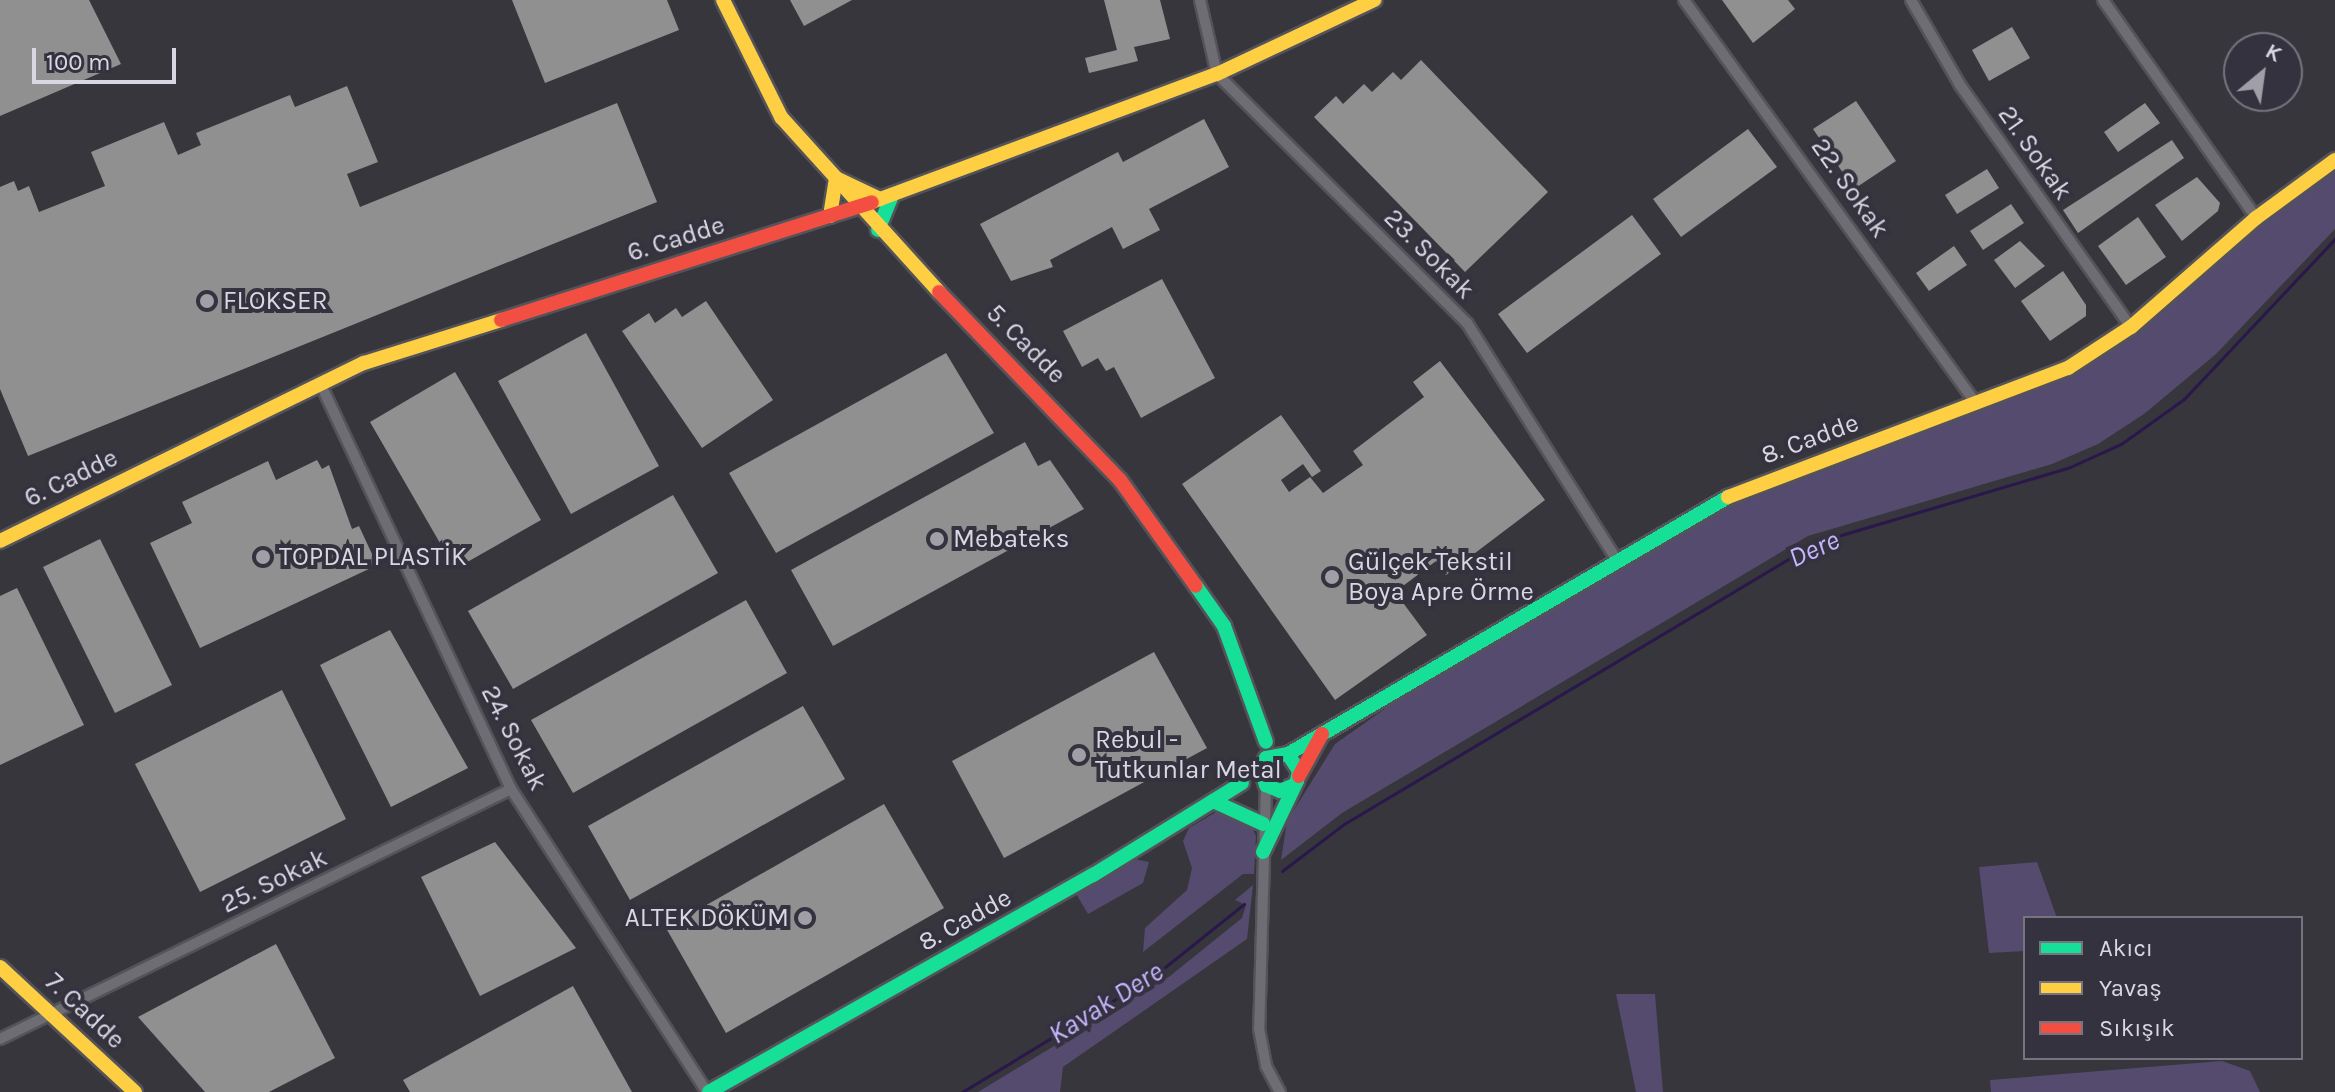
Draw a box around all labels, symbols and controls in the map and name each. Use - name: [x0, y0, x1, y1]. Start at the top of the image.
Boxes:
- scale bar: [36, 32, 180, 82]
- north arrow: [2223, 32, 2303, 112]
- text: K: [2261, 38, 2286, 68]
- text: 100 m: [46, 48, 111, 76]
- street label: 21. Sokak: [1991, 100, 2079, 206]
- street label: 22. Sokak: [1804, 132, 1896, 244]
- street label: 23. Sokak: [1377, 202, 1481, 306]
- street label: 6. Cadde: [624, 209, 728, 269]
- place label: FLOKSER: [223, 285, 328, 317]
- marker: FLOKSER: [198, 292, 216, 310]
- street label: 5. Cadde: [980, 298, 1072, 390]
- street label: 8. Cadde: [1757, 407, 1863, 471]
- street label: 6. Cadde: [19, 442, 123, 514]
- place label: Mebateks: [953, 523, 1070, 555]
- water label: Dere: [1783, 523, 1845, 575]
- marker: Mebateks: [928, 530, 946, 548]
- place label: TOPDAL PLASTİK: [279, 541, 467, 573]
- place label: Gülçek Tekstil Boya Apre Örme: [1348, 546, 1534, 608]
- marker: TOPDAL PLASTİK: [254, 548, 272, 566]
- marker: Gülçek Tekstil Boya Apre Örme: [1323, 568, 1341, 586]
- street label: 24. Sokak: [474, 680, 554, 796]
- place label: Rebul - Tutkunlar Metal: [1095, 724, 1282, 786]
- marker: Rebul - Tutkunlar Metal: [1070, 746, 1088, 764]
- street label: 25. Sokak: [216, 842, 332, 920]
- street label: 8. Cadde: [913, 882, 1017, 958]
- place label: ALTEK DÖKÜM: [625, 902, 789, 934]
- marker: ALTEK DÖKÜM: [796, 909, 814, 927]
- legend: [2023, 916, 2303, 1060]
- text: Akıcı: [2099, 934, 2153, 962]
- water label: Kavak Dere: [1043, 955, 1169, 1051]
- street label: 7. Cadde: [39, 966, 131, 1056]
- text: Yavaş: [2099, 974, 2162, 1002]
- text: Sıkışık: [2099, 1014, 2175, 1042]

